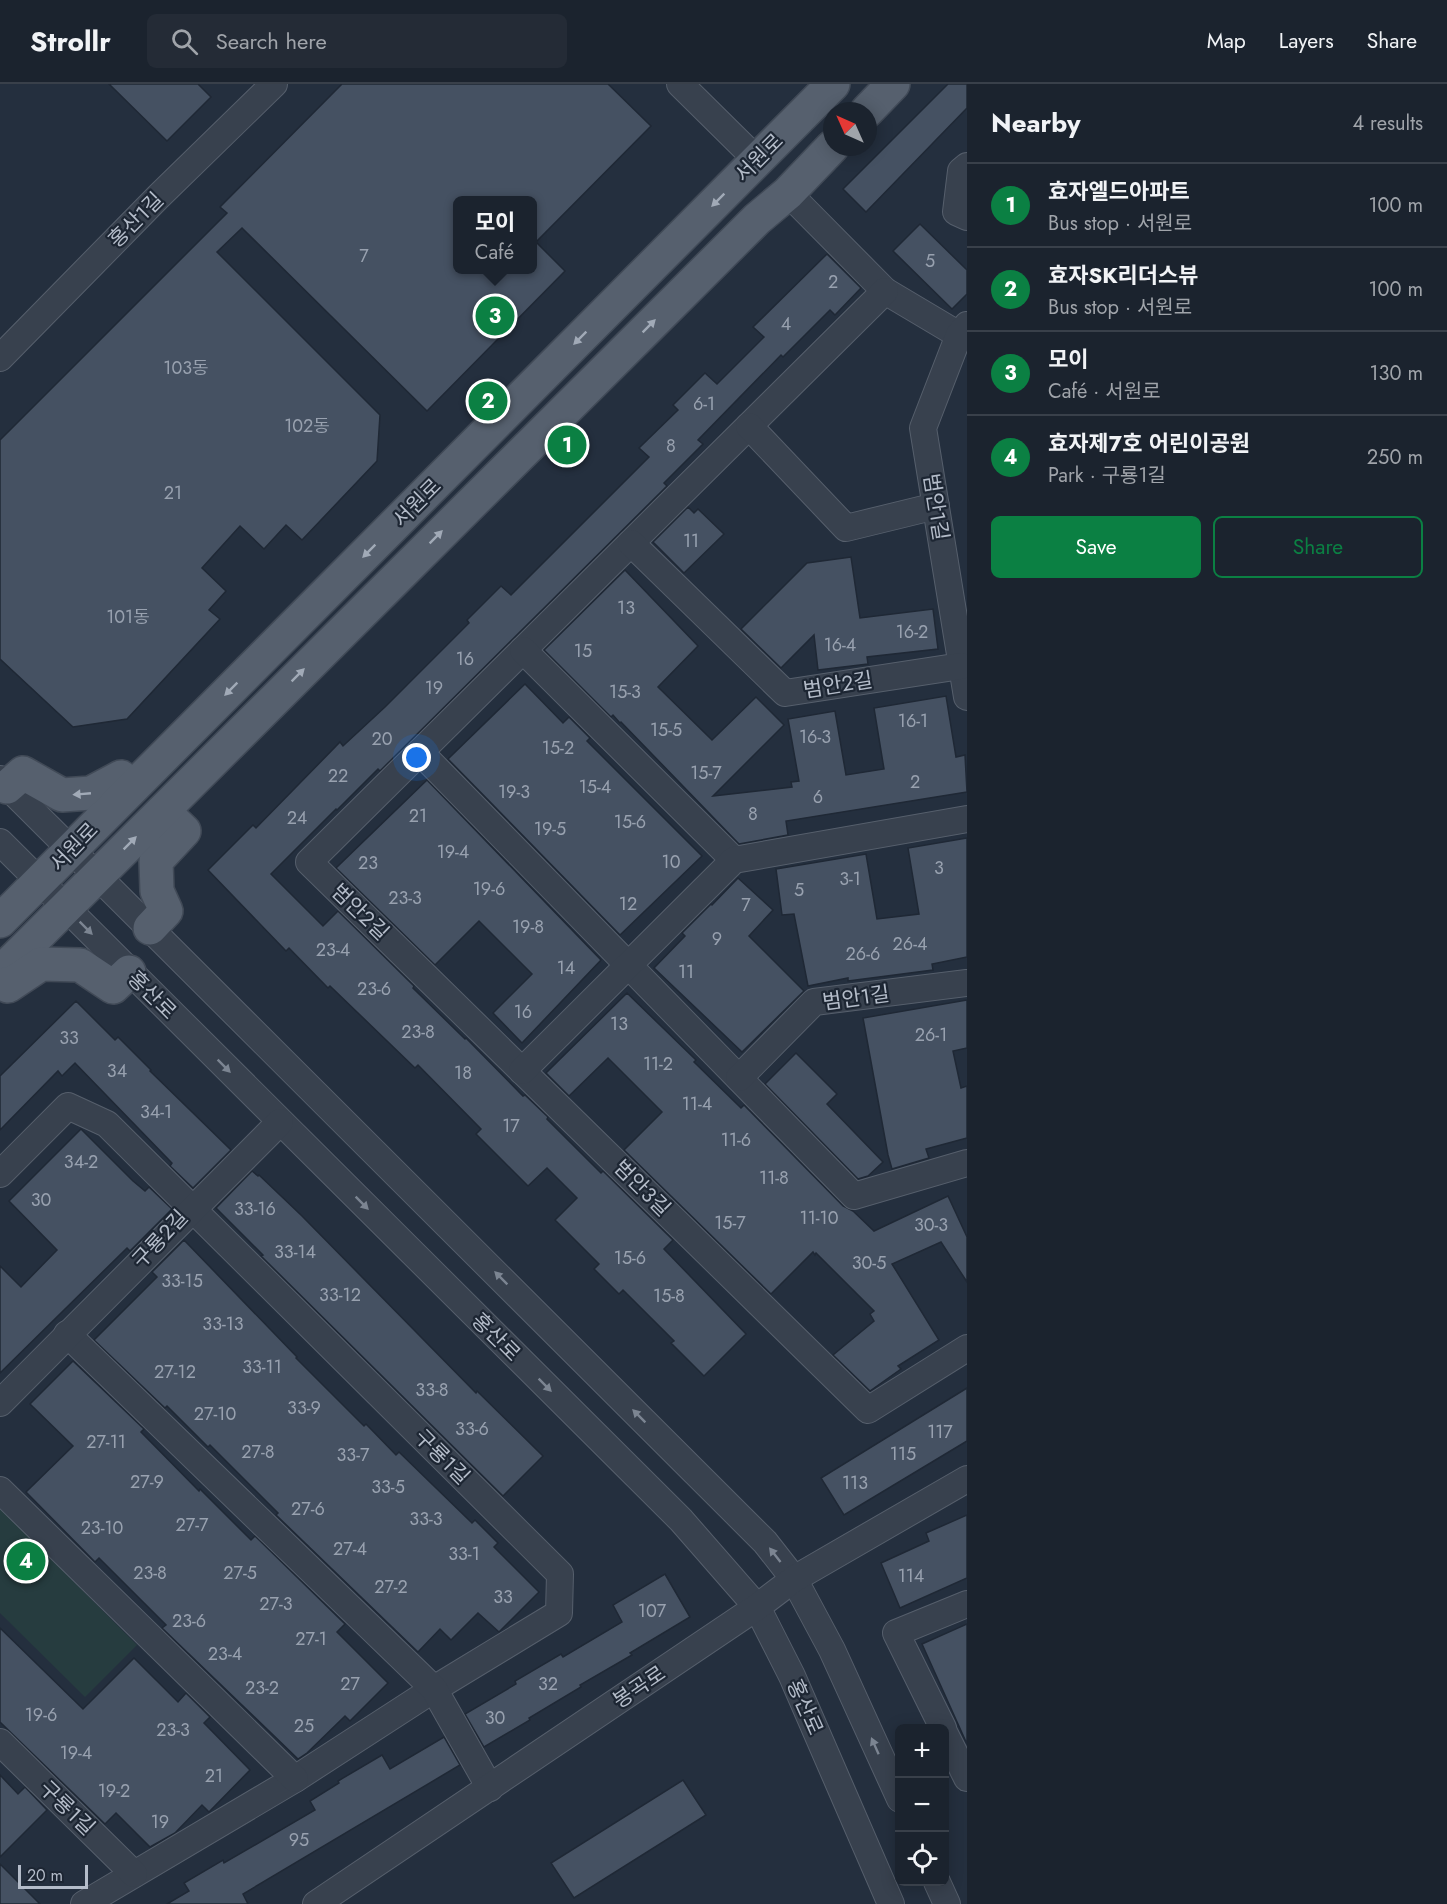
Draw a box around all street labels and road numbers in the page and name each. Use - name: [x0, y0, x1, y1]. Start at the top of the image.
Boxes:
- street label: 서원로: [728, 127, 790, 189]
- street label: 홍산1길: [102, 186, 170, 254]
- street label: 범안1길: [916, 471, 956, 543]
- street label: 서원로: [386, 472, 448, 534]
- street label: 범안2길: [801, 665, 875, 705]
- street label: 서원로: [43, 816, 105, 878]
- street label: 범안2길: [324, 877, 396, 947]
- street label: 홍산로: [121, 964, 183, 1026]
- street label: 범안1길: [821, 978, 891, 1018]
- street label: 범안3길: [607, 1153, 677, 1223]
- street label: 구룡2길: [125, 1203, 195, 1275]
- street label: 홍산로: [465, 1306, 527, 1368]
- street label: 구룡1길: [408, 1423, 476, 1491]
- street label: 봉곡로: [607, 1658, 671, 1716]
- street label: 홍산로: [780, 1674, 830, 1740]
- street label: 구룡1길: [32, 1774, 102, 1842]

